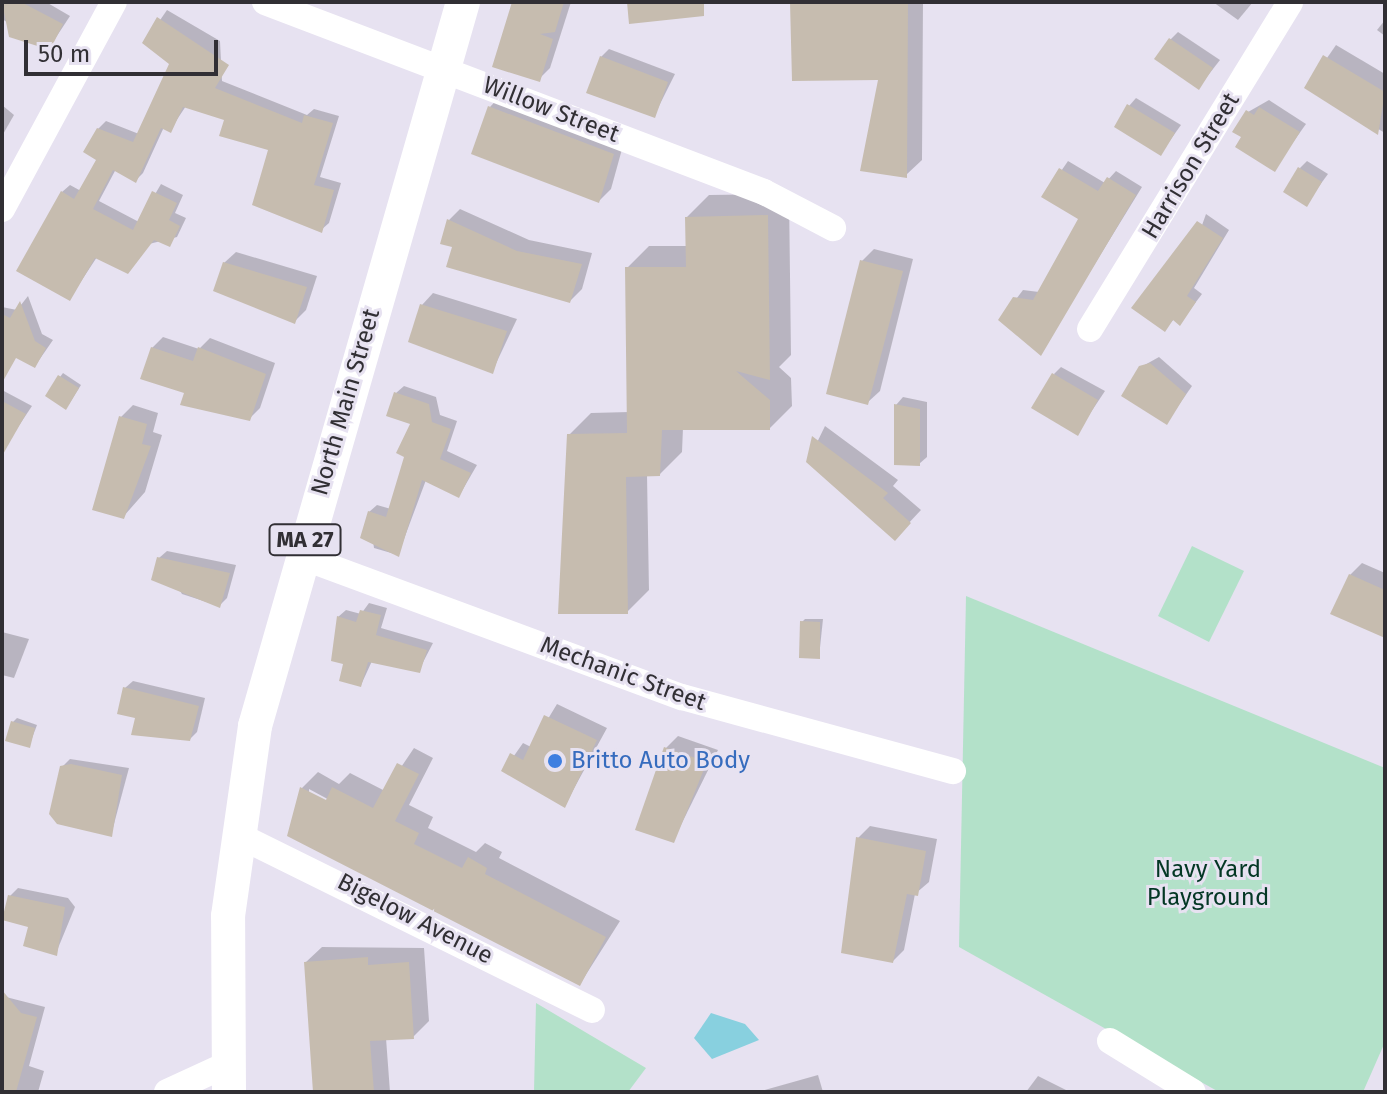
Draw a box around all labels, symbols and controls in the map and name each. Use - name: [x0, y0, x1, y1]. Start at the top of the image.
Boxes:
- scale bar: [28, 24, 222, 74]
- text: 50 m: [38, 40, 90, 68]
- street label: Willow Street: [479, 71, 623, 149]
- street label: Harrison Street: [1136, 88, 1246, 244]
- street label: North Main Street: [306, 305, 386, 499]
- road number: MA 27: [267, 522, 343, 558]
- street label: Mechanic Street: [536, 631, 710, 717]
- place label: Britto Auto Body: [571, 747, 750, 775]
- marker: Britto Auto Body: [546, 752, 564, 770]
- park label: Navy Yard Playground: [1147, 856, 1269, 912]
- street label: Bigelow Avenue: [332, 867, 498, 971]

